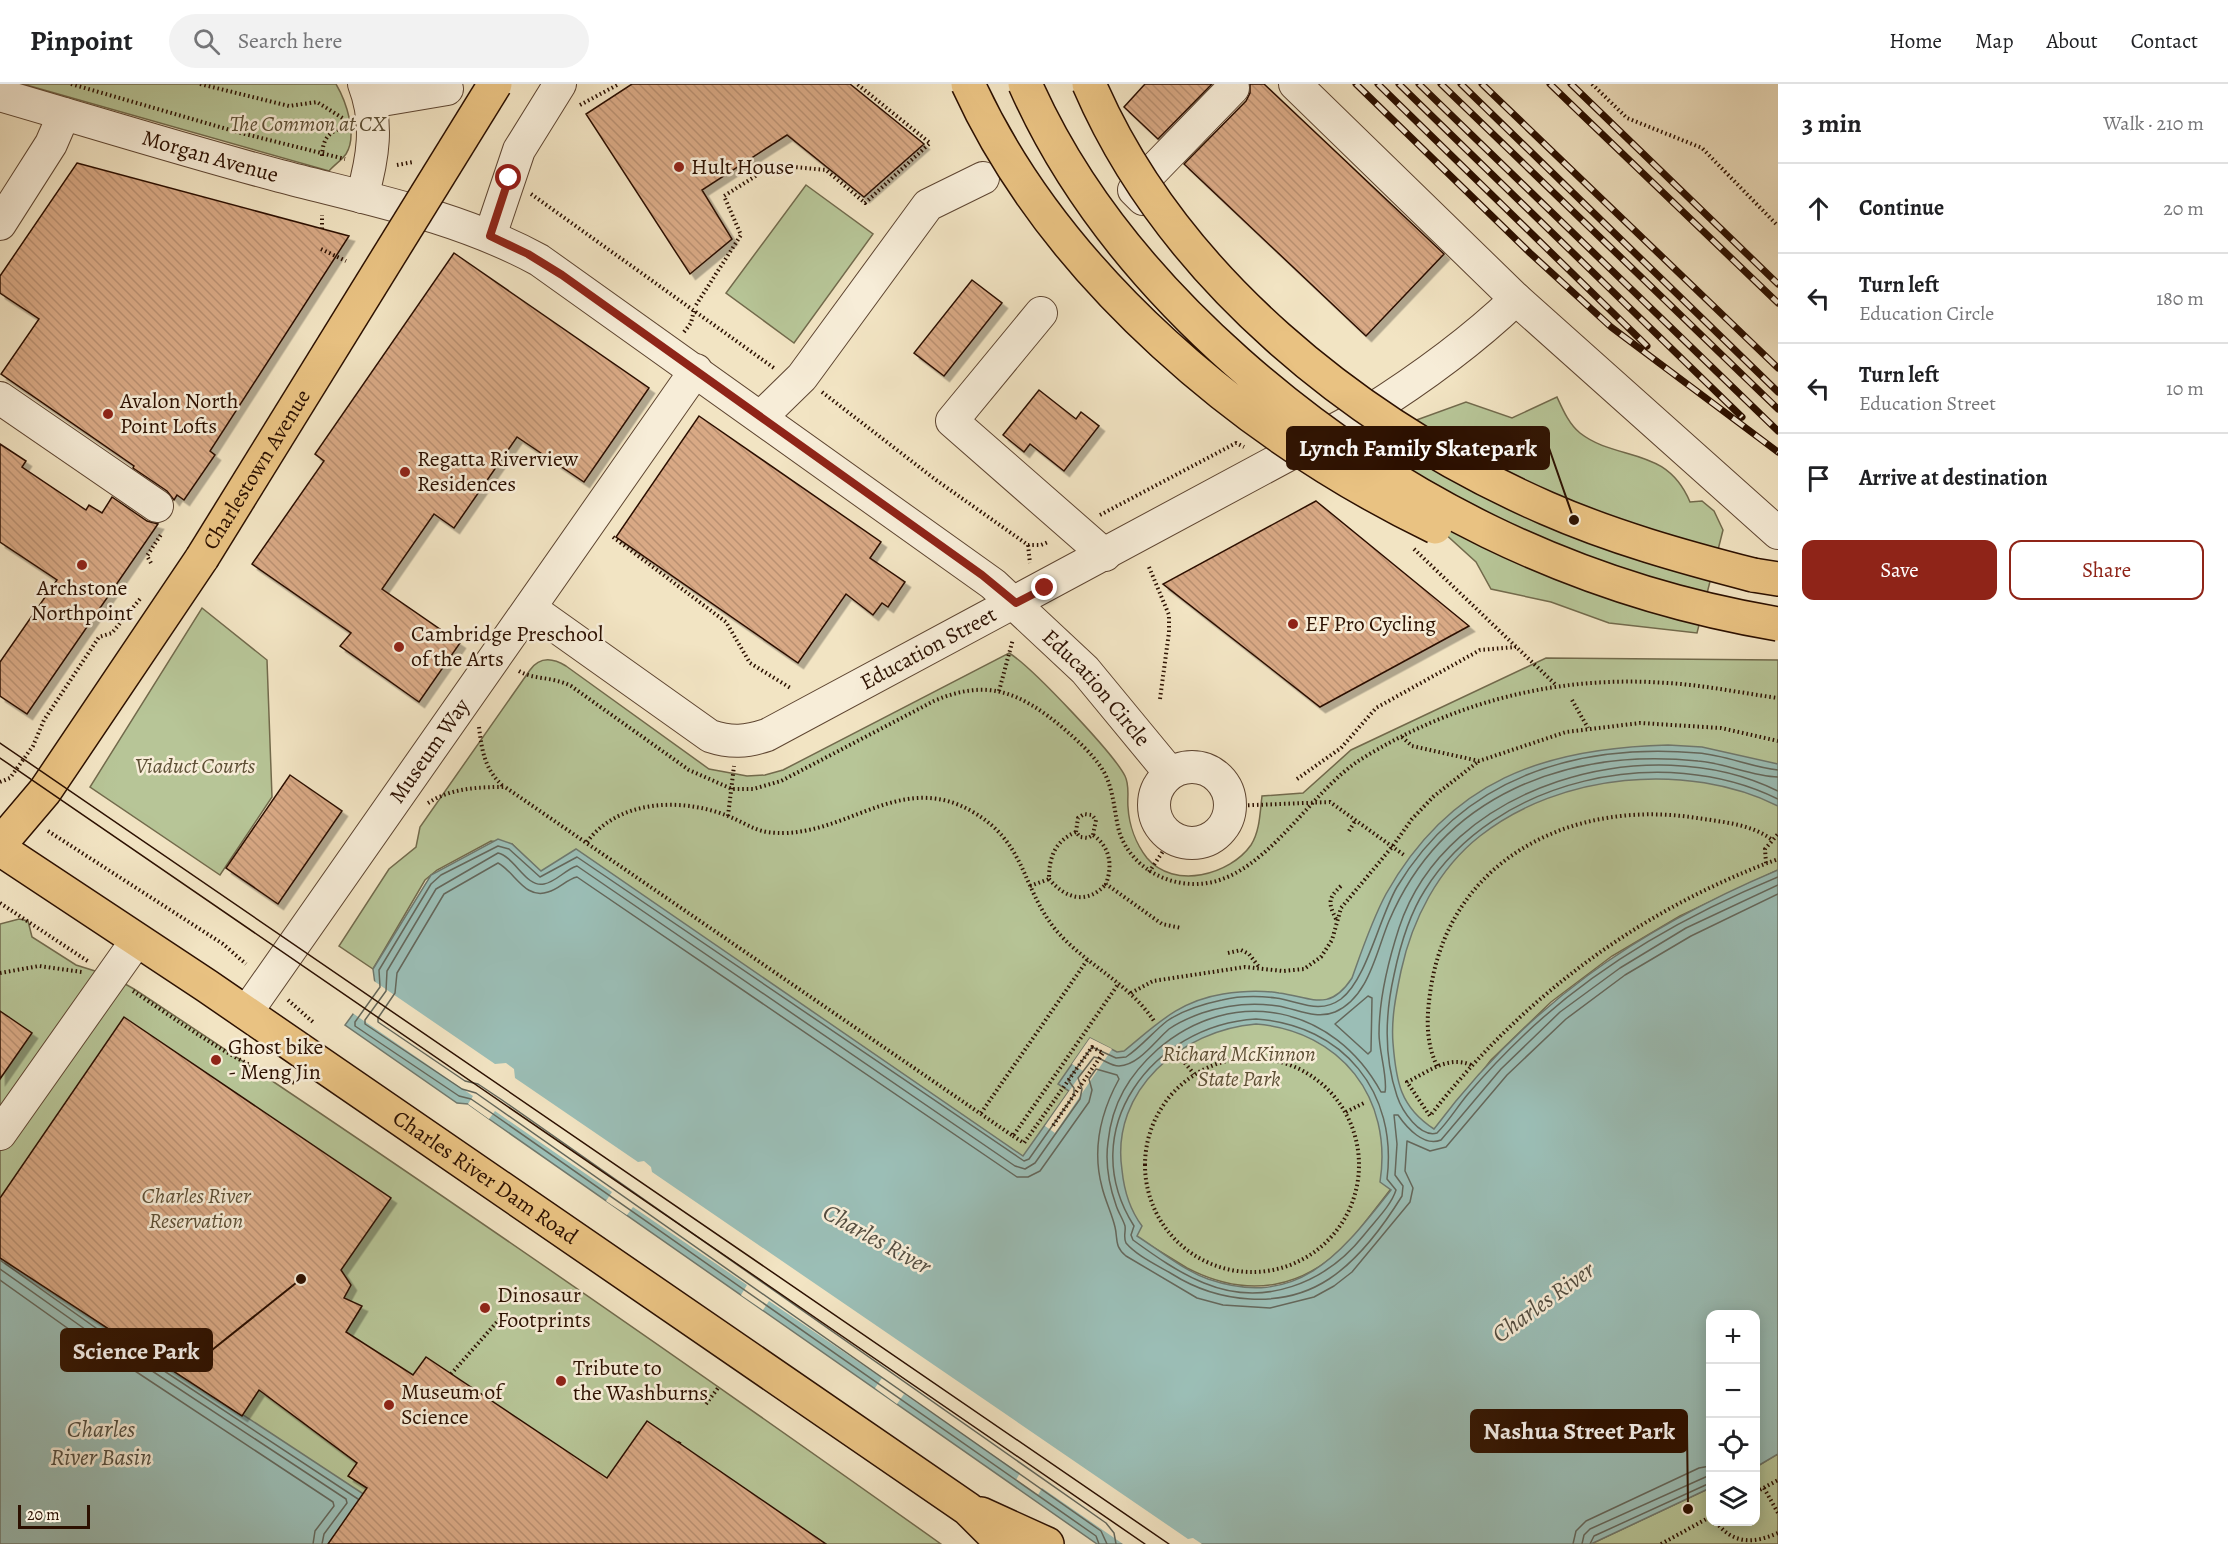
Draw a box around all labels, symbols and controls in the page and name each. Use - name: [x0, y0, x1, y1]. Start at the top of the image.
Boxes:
- search box: [169, 14, 589, 68]
- text: Pinpoint: [30, 22, 133, 60]
- icon: search: [190, 25, 223, 58]
- text: Search here: [238, 26, 342, 56]
- text: Home: [1889, 27, 1942, 55]
- text: Map: [1975, 27, 2013, 55]
- text: About: [2046, 27, 2098, 55]
- text: Contact: [2131, 27, 2198, 55]
- text: 3 min: [1802, 106, 1862, 141]
- park label: The Common at CX: [230, 109, 387, 139]
- text: Walk · 210 m: [2103, 110, 2204, 137]
- street label: Morgan Avenue: [138, 123, 282, 190]
- place label: Hult House: [691, 152, 794, 182]
- marker: Hult House: [672, 160, 686, 174]
- route start: [495, 164, 521, 190]
- icon: ahead: [1802, 192, 1835, 225]
- text: Continue: [1859, 193, 1944, 223]
- text: 20 m: [2163, 195, 2204, 222]
- text: Turn left: [1859, 270, 1939, 300]
- icon: left: [1802, 282, 1835, 315]
- text: 180 m: [2156, 285, 2204, 312]
- text: Education Circle: [1859, 300, 1994, 327]
- text: Turn left: [1859, 360, 1939, 390]
- icon: left: [1802, 372, 1835, 405]
- text: 10 m: [2166, 375, 2204, 402]
- street label: Charlestown Avenue: [196, 384, 318, 556]
- place label: Avalon North Point Lofts: [119, 386, 239, 441]
- text: Education Street: [1859, 390, 1996, 417]
- marker: Avalon North Point Lofts: [101, 407, 115, 421]
- callout: Lynch Family Skatepark: [1287, 427, 1549, 469]
- text: Lynch Family Skatepark: [1299, 432, 1538, 464]
- place label: Regatta Riverview Residences: [417, 444, 579, 499]
- icon: arrive: [1802, 462, 1835, 495]
- text: Arrive at destination: [1859, 463, 2048, 493]
- marker: Regatta Riverview Residences: [398, 465, 412, 479]
- button: Save: [1802, 540, 1997, 600]
- button: Share: [2009, 540, 2204, 600]
- marker: Archstone Northpoint: [75, 558, 89, 572]
- place label: Archstone Northpoint: [31, 573, 133, 628]
- route end: [1031, 574, 1057, 600]
- street label: Education Street: [855, 600, 1002, 697]
- place label: EF Pro Cycling: [1305, 609, 1436, 639]
- marker: EF Pro Cycling: [1286, 617, 1300, 631]
- place label: Cambridge Preschool of the Arts: [411, 619, 603, 674]
- street label: Education Circle: [1036, 622, 1157, 753]
- marker: Cambridge Preschool of the Arts: [392, 640, 406, 654]
- street label: Museum Way: [382, 692, 477, 809]
- park label: Viaduct Courts: [135, 751, 256, 781]
- place label: Ghost bike - Meng Jin: [228, 1032, 323, 1087]
- park label: Richard McKinnon State Park: [1162, 1039, 1316, 1094]
- marker: Ghost bike - Meng Jin: [209, 1053, 223, 1067]
- street label: Charles River Dam Road: [387, 1103, 584, 1252]
- park label: Charles River Reservation: [141, 1181, 252, 1236]
- water label: Charles River: [817, 1196, 937, 1282]
- water label: Charles River: [1485, 1254, 1601, 1350]
- place label: Dinosaur Footprints: [497, 1280, 591, 1335]
- marker: Dinosaur Footprints: [478, 1301, 492, 1315]
- map controls: [1706, 1310, 1760, 1526]
- button: +: [1706, 1310, 1760, 1364]
- callout: Science Park: [61, 1329, 212, 1371]
- text: Science Park: [73, 1335, 200, 1367]
- place label: Tribute to the Washburns: [573, 1353, 708, 1408]
- button: −: [1706, 1364, 1760, 1418]
- marker: Tribute to the Washburns: [554, 1374, 568, 1388]
- place label: Museum of Science: [401, 1377, 505, 1432]
- marker: Museum of Science: [382, 1398, 396, 1412]
- callout: Nashua Street Park: [1471, 1410, 1687, 1452]
- water label: Charles River Basin: [50, 1413, 152, 1473]
- text: Nashua Street Park: [1483, 1415, 1676, 1447]
- button: locate: [1706, 1418, 1760, 1472]
- button: layers: [1706, 1472, 1760, 1526]
- scale bar: [18, 1502, 90, 1530]
- text: 20 m: [27, 1504, 60, 1526]

